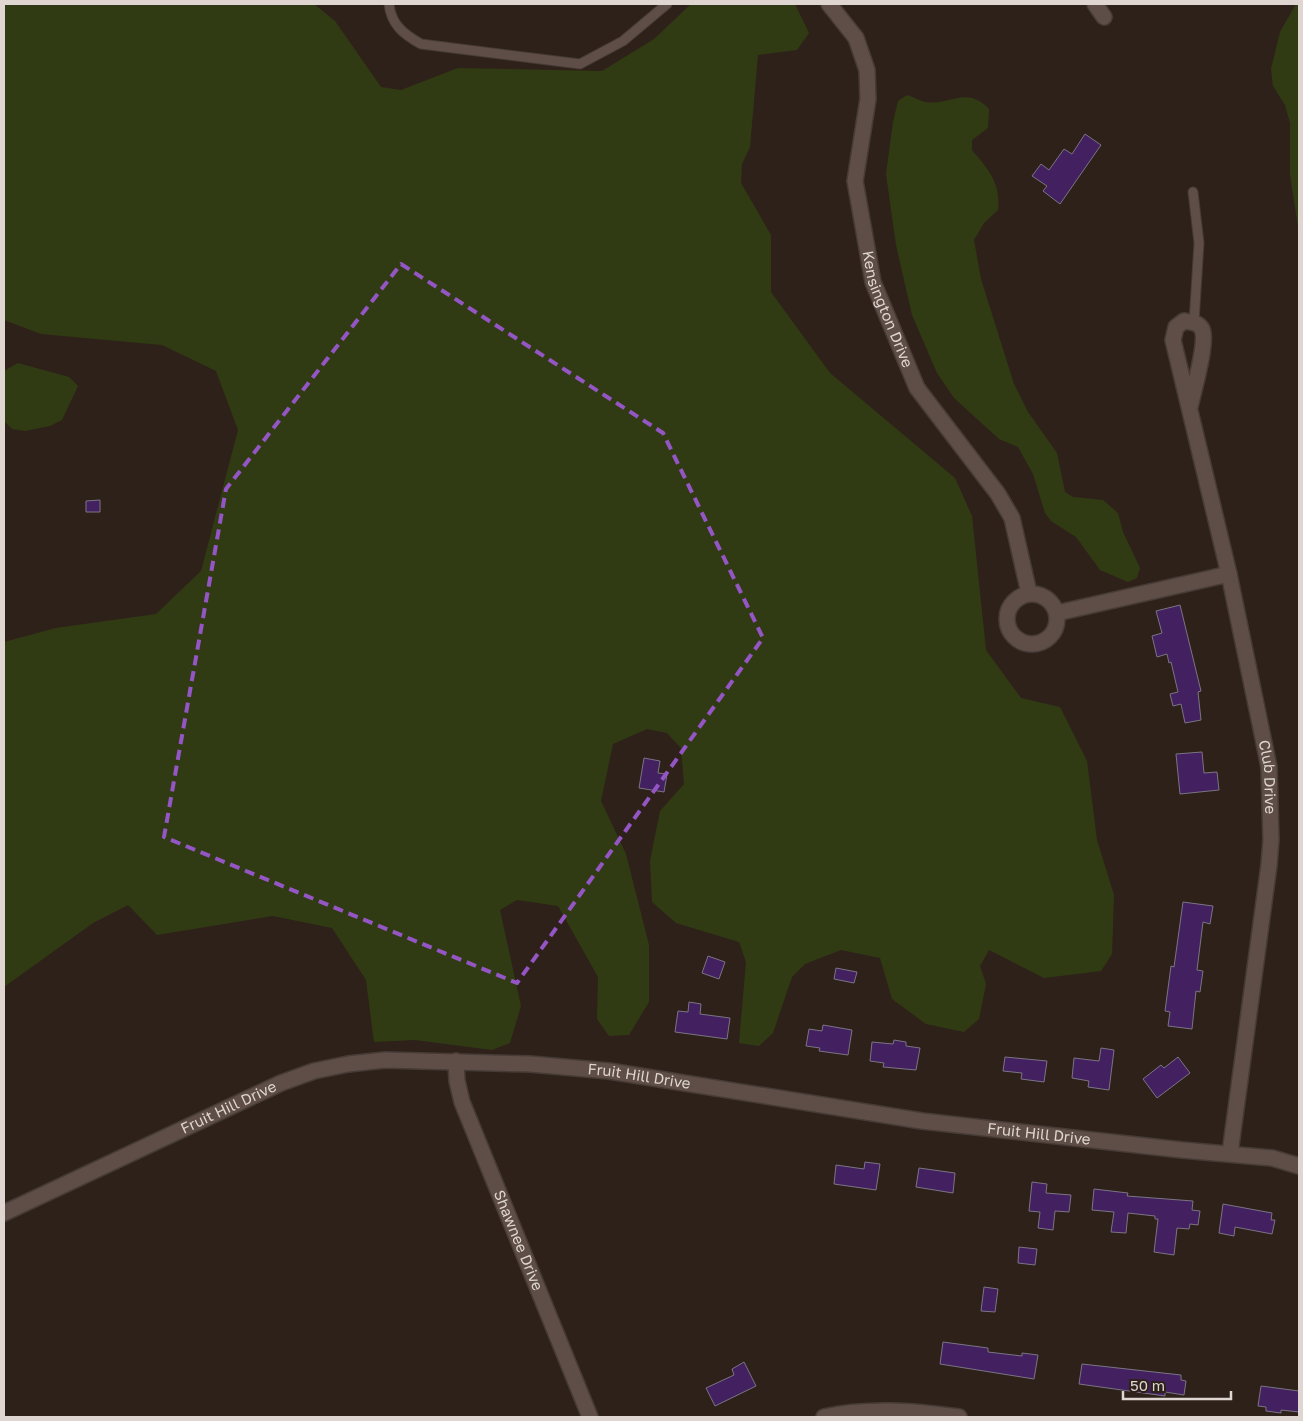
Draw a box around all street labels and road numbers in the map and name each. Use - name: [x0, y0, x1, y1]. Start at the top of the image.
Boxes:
- street label: Kensington Drive: [860, 249, 918, 370]
- street label: Club Drive: [1256, 738, 1280, 815]
- street label: Fruit Hill Drive: [587, 1059, 692, 1092]
- street label: Fruit Hill Drive: [177, 1076, 279, 1137]
- street label: Fruit Hill Drive: [986, 1118, 1092, 1148]
- street label: Shawnee Drive: [491, 1187, 548, 1293]

